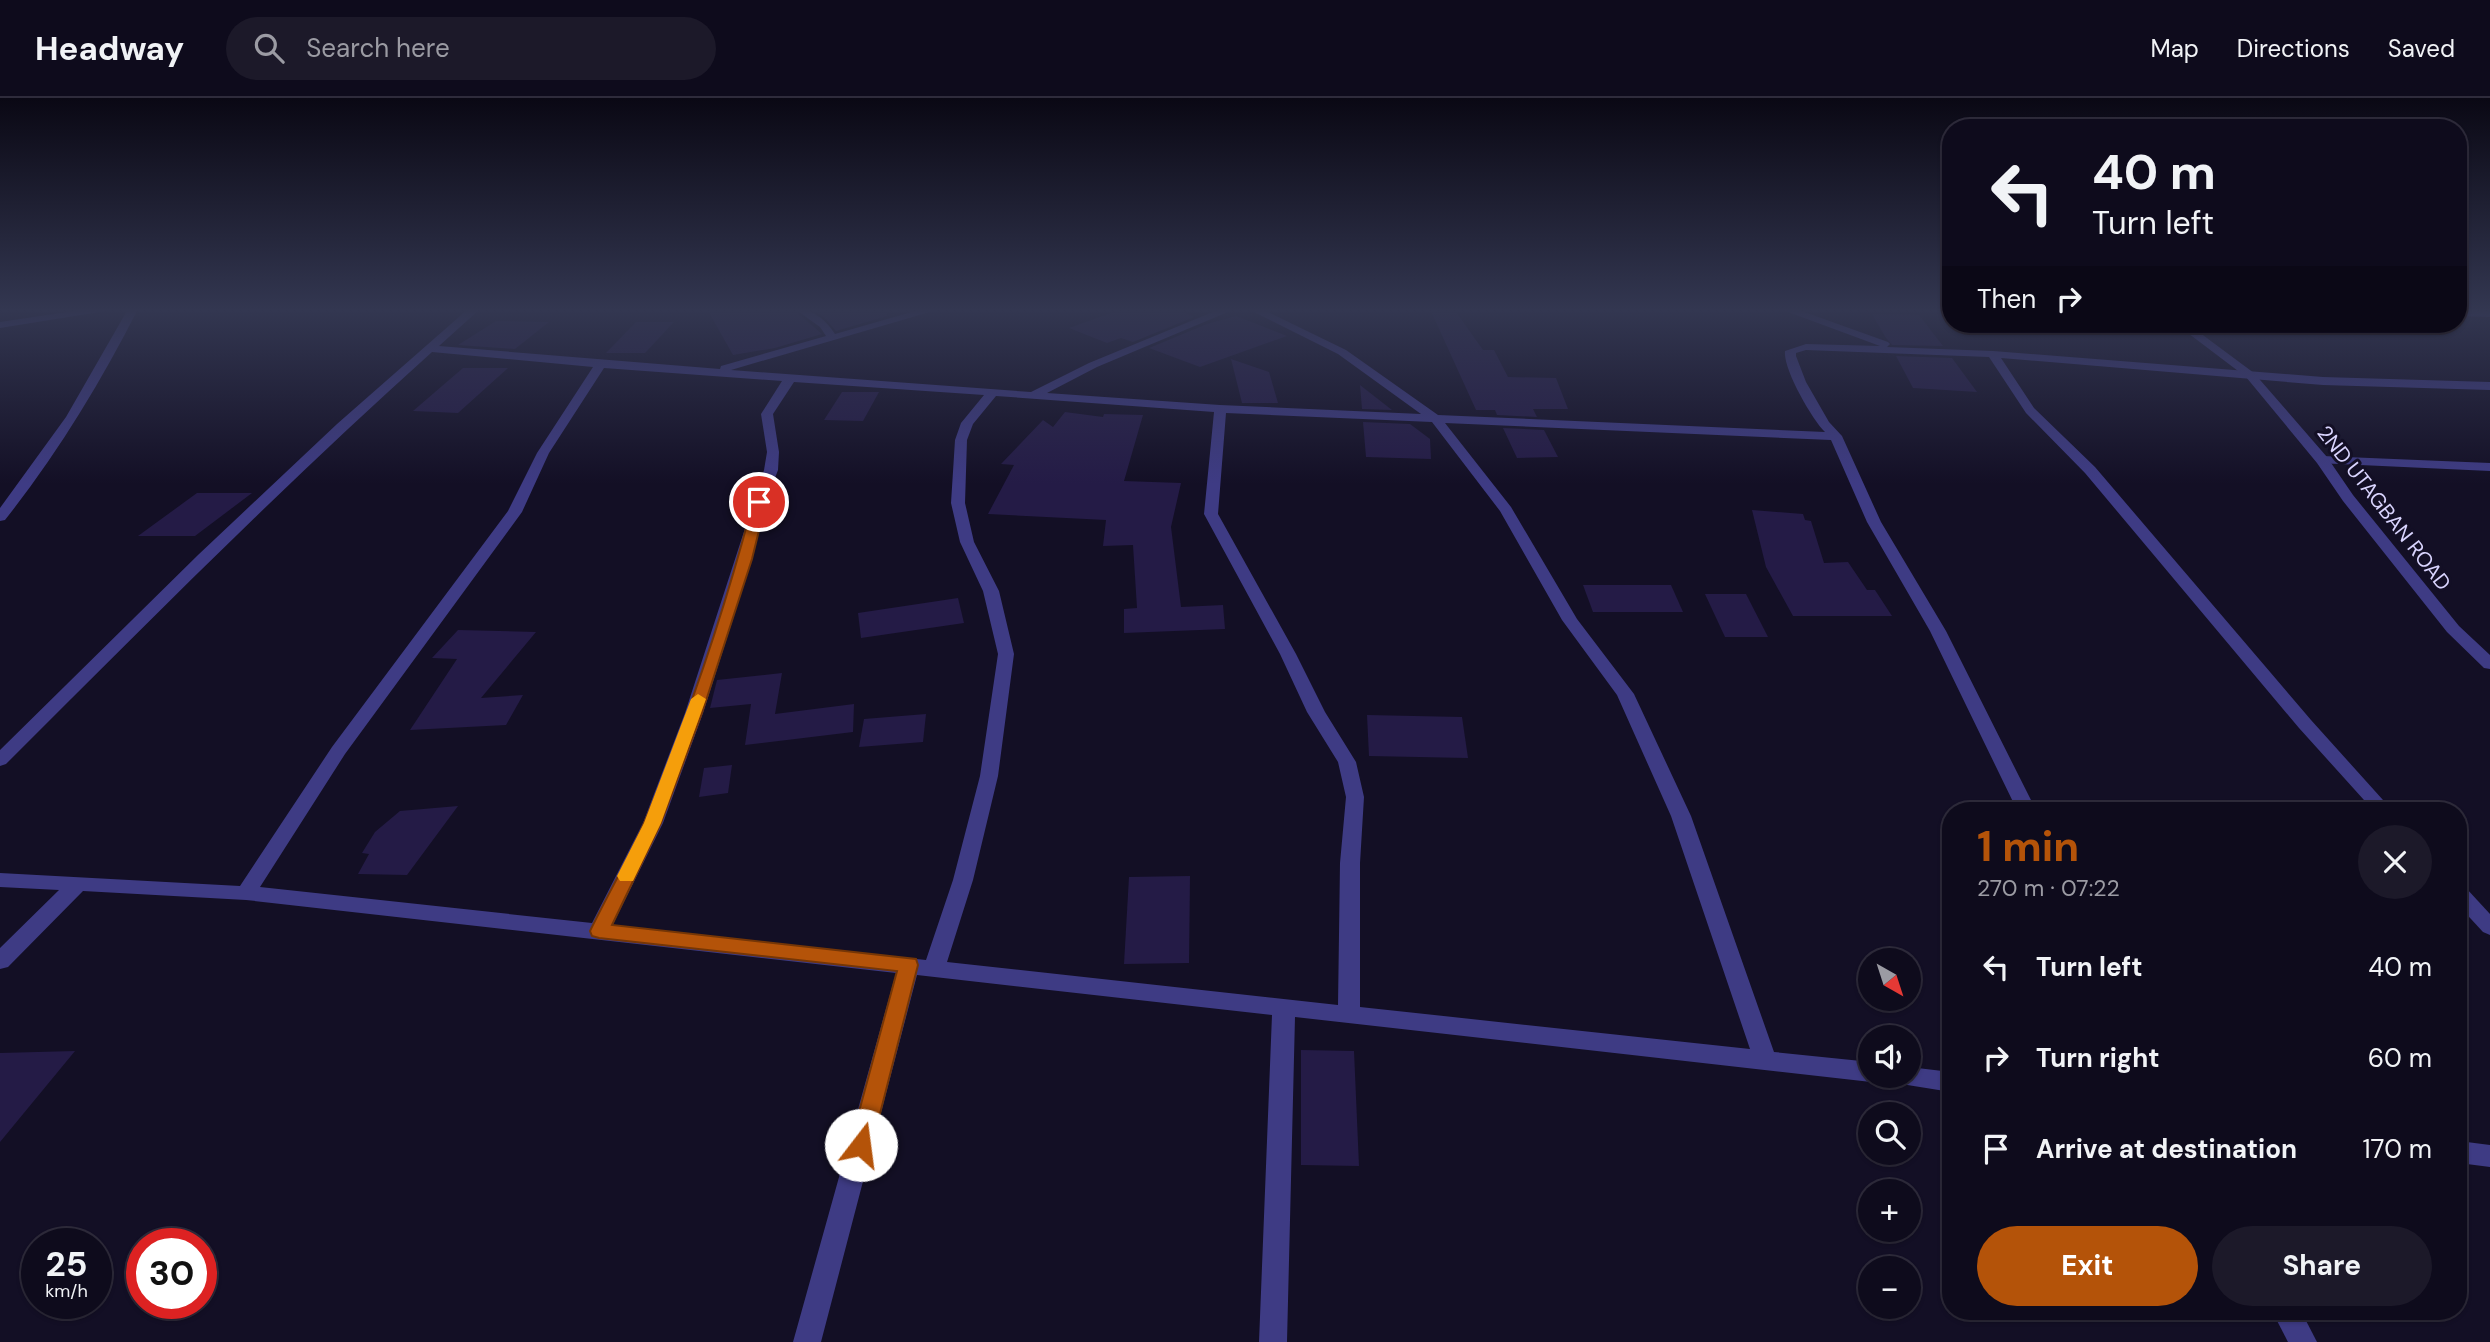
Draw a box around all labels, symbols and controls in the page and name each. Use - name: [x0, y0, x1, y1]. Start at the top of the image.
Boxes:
- search box: [226, 17, 716, 80]
- text: Headway: [35, 27, 184, 70]
- icon: search: [250, 29, 288, 67]
- text: Search here: [306, 31, 450, 65]
- text: Map: [2151, 33, 2199, 64]
- text: Directions: [2237, 33, 2350, 64]
- text: Saved: [2388, 33, 2455, 64]
- text: 40 m: [2092, 140, 2216, 204]
- icon: left: [1977, 147, 2068, 238]
- text: Turn left: [2092, 202, 2214, 244]
- icon: right: [2050, 280, 2088, 318]
- text: Then: [1977, 282, 2036, 316]
- street label: 2ND UTAGBAN ROAD: [2311, 420, 2457, 596]
- pin: [729, 472, 789, 532]
- icon: arrive: [740, 483, 778, 521]
- text: 1 min: [1977, 819, 2079, 874]
- button: close: [2358, 825, 2432, 899]
- text: 270 m · 07:22: [1977, 873, 2120, 903]
- north arrow: [1858, 948, 1922, 1012]
- map controls: [1858, 948, 1921, 1319]
- icon: left: [1977, 948, 2015, 986]
- text: Turn left: [2036, 950, 2143, 984]
- text: 40 m: [2368, 950, 2432, 984]
- button: sound: [1858, 1025, 1921, 1088]
- icon: right: [1977, 1039, 2015, 1077]
- text: Turn right: [2036, 1041, 2160, 1075]
- text: 60 m: [2368, 1041, 2432, 1075]
- button: search: [1858, 1102, 1921, 1165]
- position arrow: [824, 1108, 898, 1182]
- icon: arrive: [1977, 1130, 2015, 1168]
- text: Arrive at destination: [2036, 1132, 2297, 1166]
- text: 170 m: [2363, 1132, 2432, 1166]
- button: +: [1858, 1179, 1921, 1242]
- button: Exit: [1977, 1226, 2198, 1306]
- button: Share: [2212, 1226, 2432, 1306]
- speed limit sign: 30: [126, 1228, 217, 1319]
- text: 25: [46, 1241, 87, 1287]
- button: −: [1858, 1256, 1921, 1319]
- text: km/h: [45, 1279, 88, 1303]

